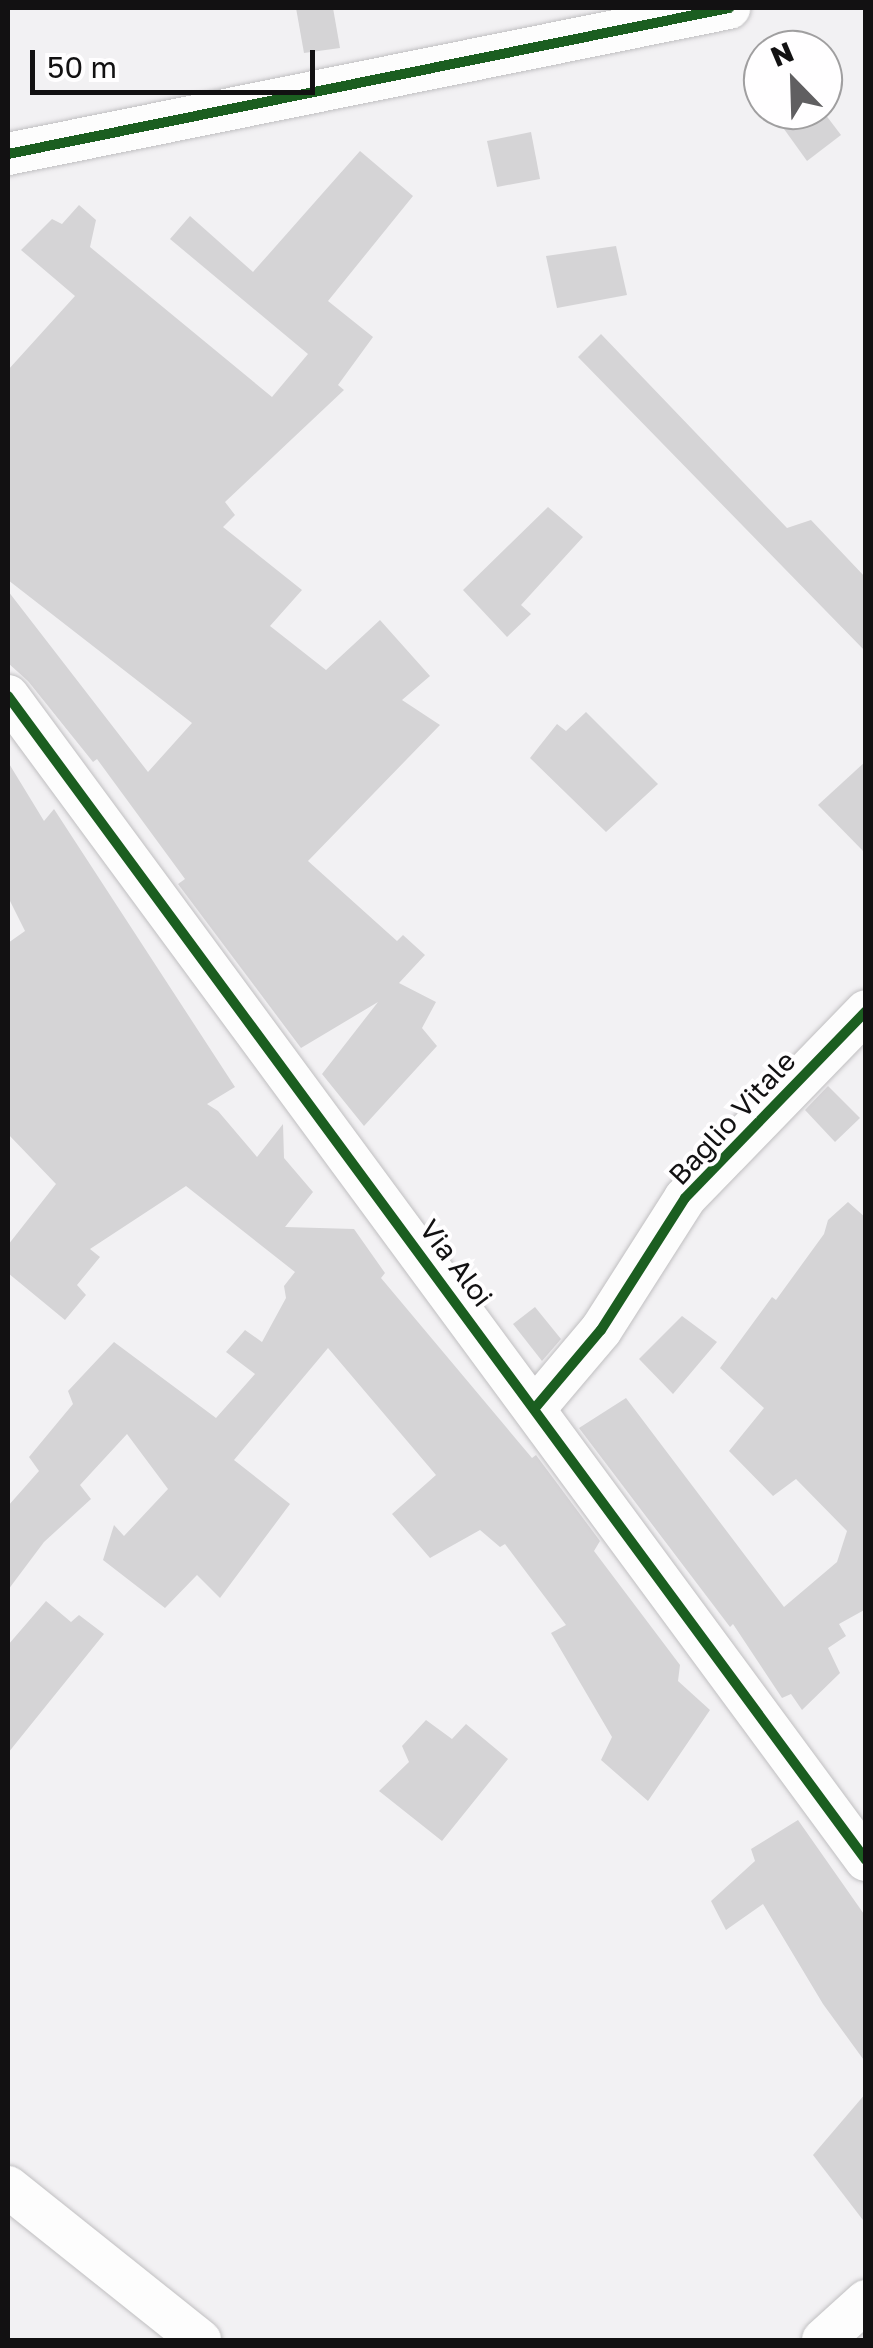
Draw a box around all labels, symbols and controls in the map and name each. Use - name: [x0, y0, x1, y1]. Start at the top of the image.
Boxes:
- scale bar: [35, 30, 320, 92]
- north arrow: [743, 30, 843, 130]
- text: N: [766, 34, 798, 73]
- text: 50 m: [47, 49, 117, 85]
- street label: Baglio Vitale: [662, 1044, 802, 1192]
- street label: Via Aloi: [412, 1213, 500, 1313]

